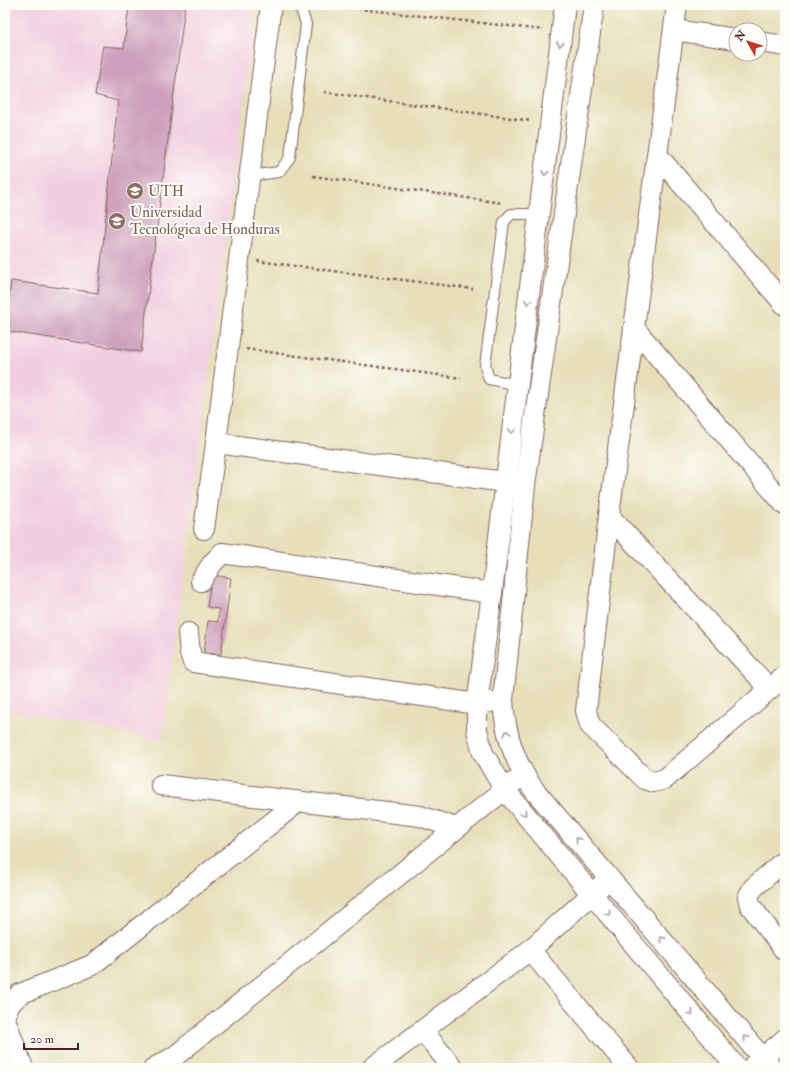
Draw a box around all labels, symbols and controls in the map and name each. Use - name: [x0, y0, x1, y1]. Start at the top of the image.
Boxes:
- north arrow: [728, 22, 768, 62]
- text: N: [732, 27, 749, 45]
- one-way arrow: [556, 41, 565, 47]
- one-way arrow: [540, 170, 549, 176]
- school or university icon: UTH: [125, 181, 145, 201]
- place label: UTH: [148, 182, 184, 201]
- place label: Universidad Tecnológica de Honduras: [130, 203, 280, 239]
- school or university icon: Universidad Tecnológica de Honduras: [107, 211, 127, 231]
- one-way arrow: [524, 299, 533, 305]
- one-way arrow: [508, 428, 517, 434]
- one-way arrow: [503, 730, 512, 737]
- one-way arrow: [520, 809, 527, 816]
- one-way arrow: [575, 838, 582, 845]
- one-way arrow: [603, 908, 610, 915]
- one-way arrow: [659, 936, 667, 944]
- one-way arrow: [687, 1008, 694, 1015]
- scale bar: [24, 1025, 78, 1051]
- text: 20 m: [30, 1032, 55, 1047]
- one-way arrow: [744, 1035, 751, 1043]

